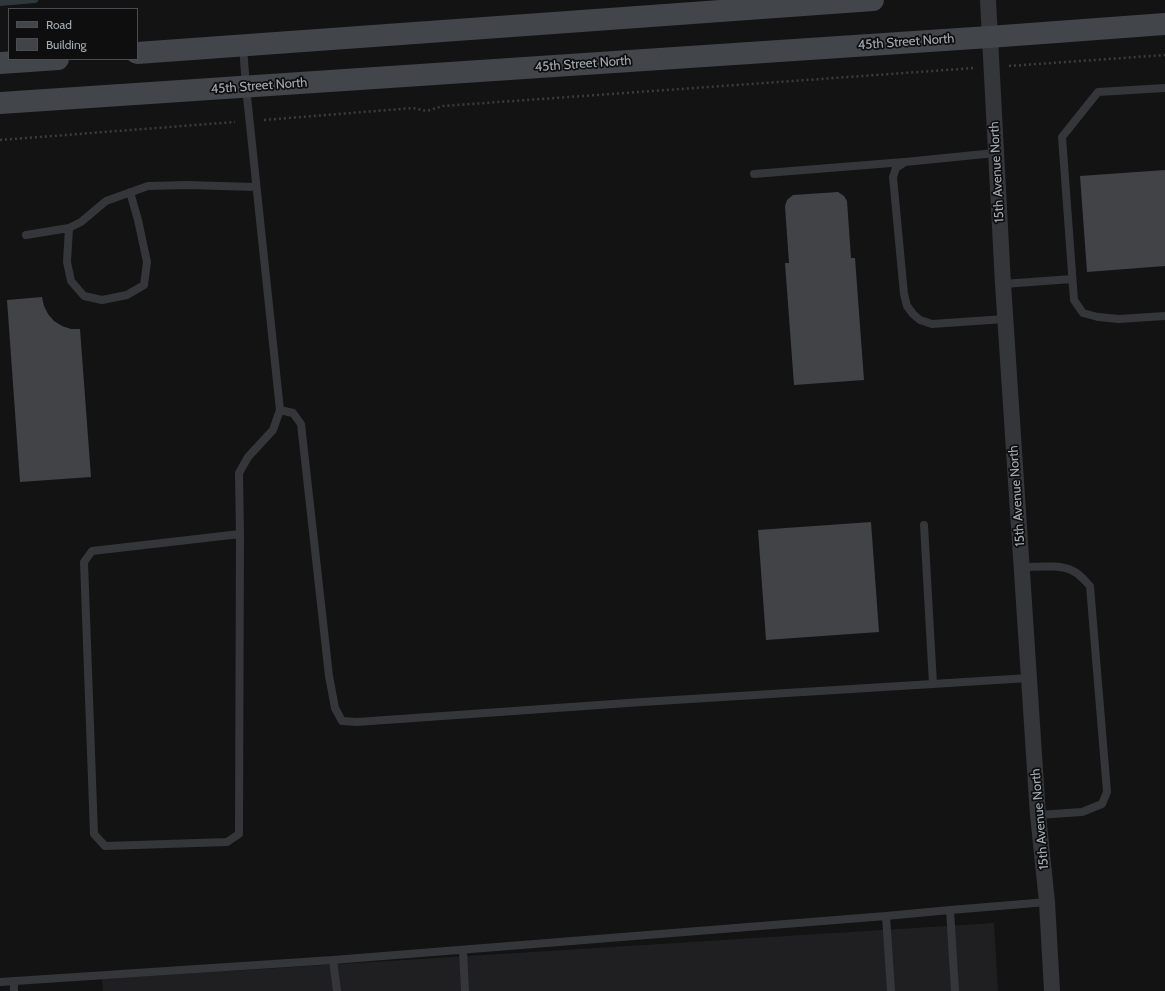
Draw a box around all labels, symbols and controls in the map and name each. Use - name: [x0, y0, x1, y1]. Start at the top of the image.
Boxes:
- legend: [8, 8, 138, 60]
- text: Road: [46, 17, 72, 32]
- street label: 45th Street North: [857, 31, 955, 53]
- text: Building: [46, 37, 87, 52]
- street label: 45th Street North: [534, 53, 632, 75]
- street label: 45th Street North: [210, 75, 308, 97]
- street label: 15th Avenue North: [987, 121, 1007, 223]
- street label: 15th Avenue North: [1006, 445, 1028, 547]
- street label: 15th Avenue North: [1028, 768, 1052, 870]

